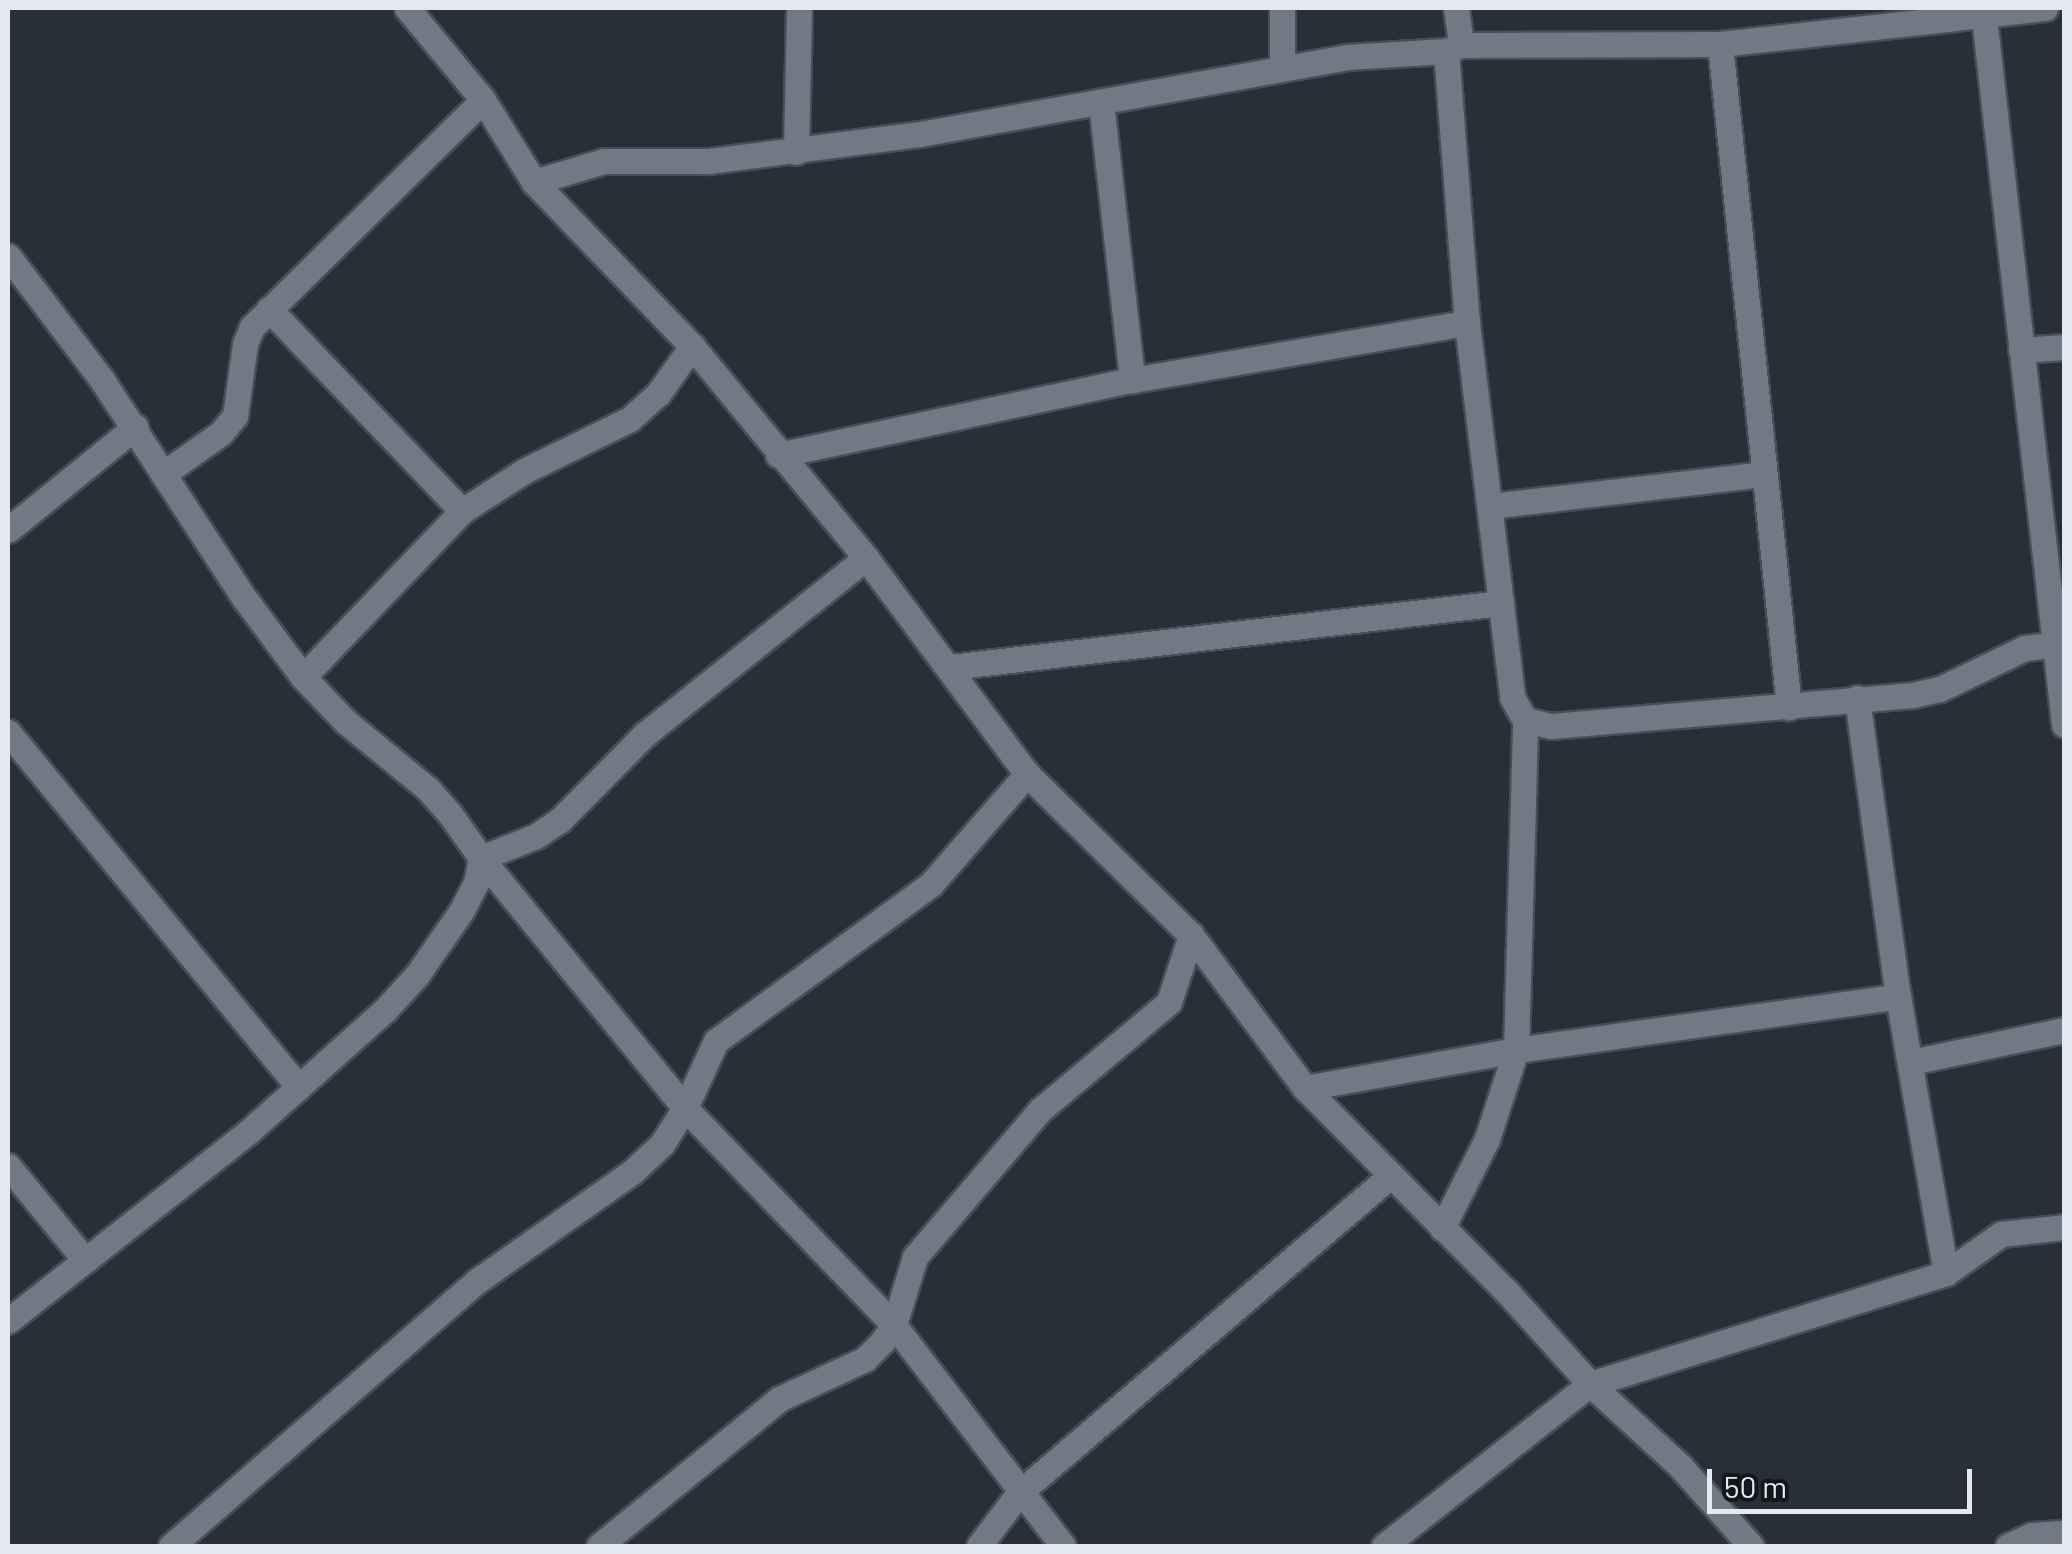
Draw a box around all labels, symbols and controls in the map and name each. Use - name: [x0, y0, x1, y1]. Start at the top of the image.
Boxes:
- scale bar: [1712, 1449, 1977, 1511]
- text: 50 m: [1724, 1468, 1787, 1504]

